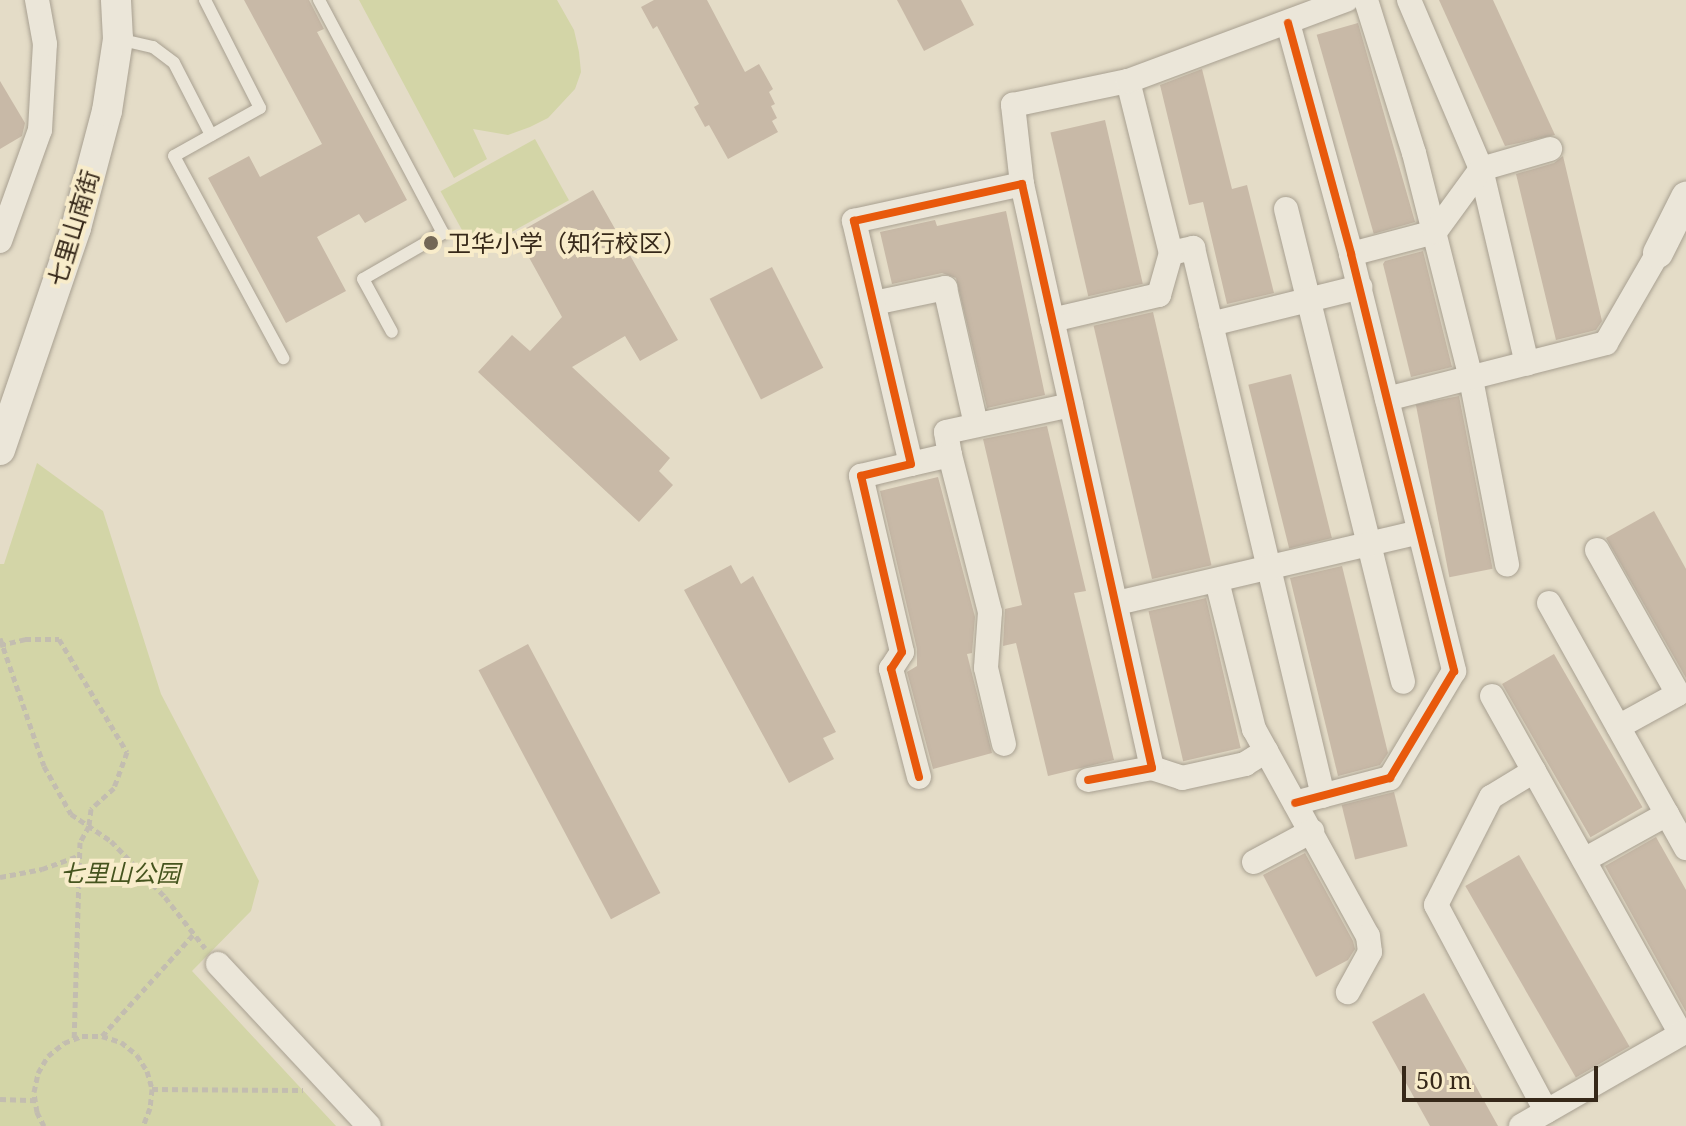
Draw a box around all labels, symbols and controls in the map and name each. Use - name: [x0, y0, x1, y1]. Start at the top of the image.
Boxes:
- street label: 七里山南街: [42, 166, 104, 290]
- place label: 卫华小学（知行校区）: [447, 229, 687, 257]
- marker: 卫华小学（知行校区）: [422, 234, 440, 252]
- park label: 七里山公园: [60, 859, 180, 887]
- scale bar: [1406, 1050, 1602, 1100]
- text: 50 m: [1416, 1063, 1472, 1096]

